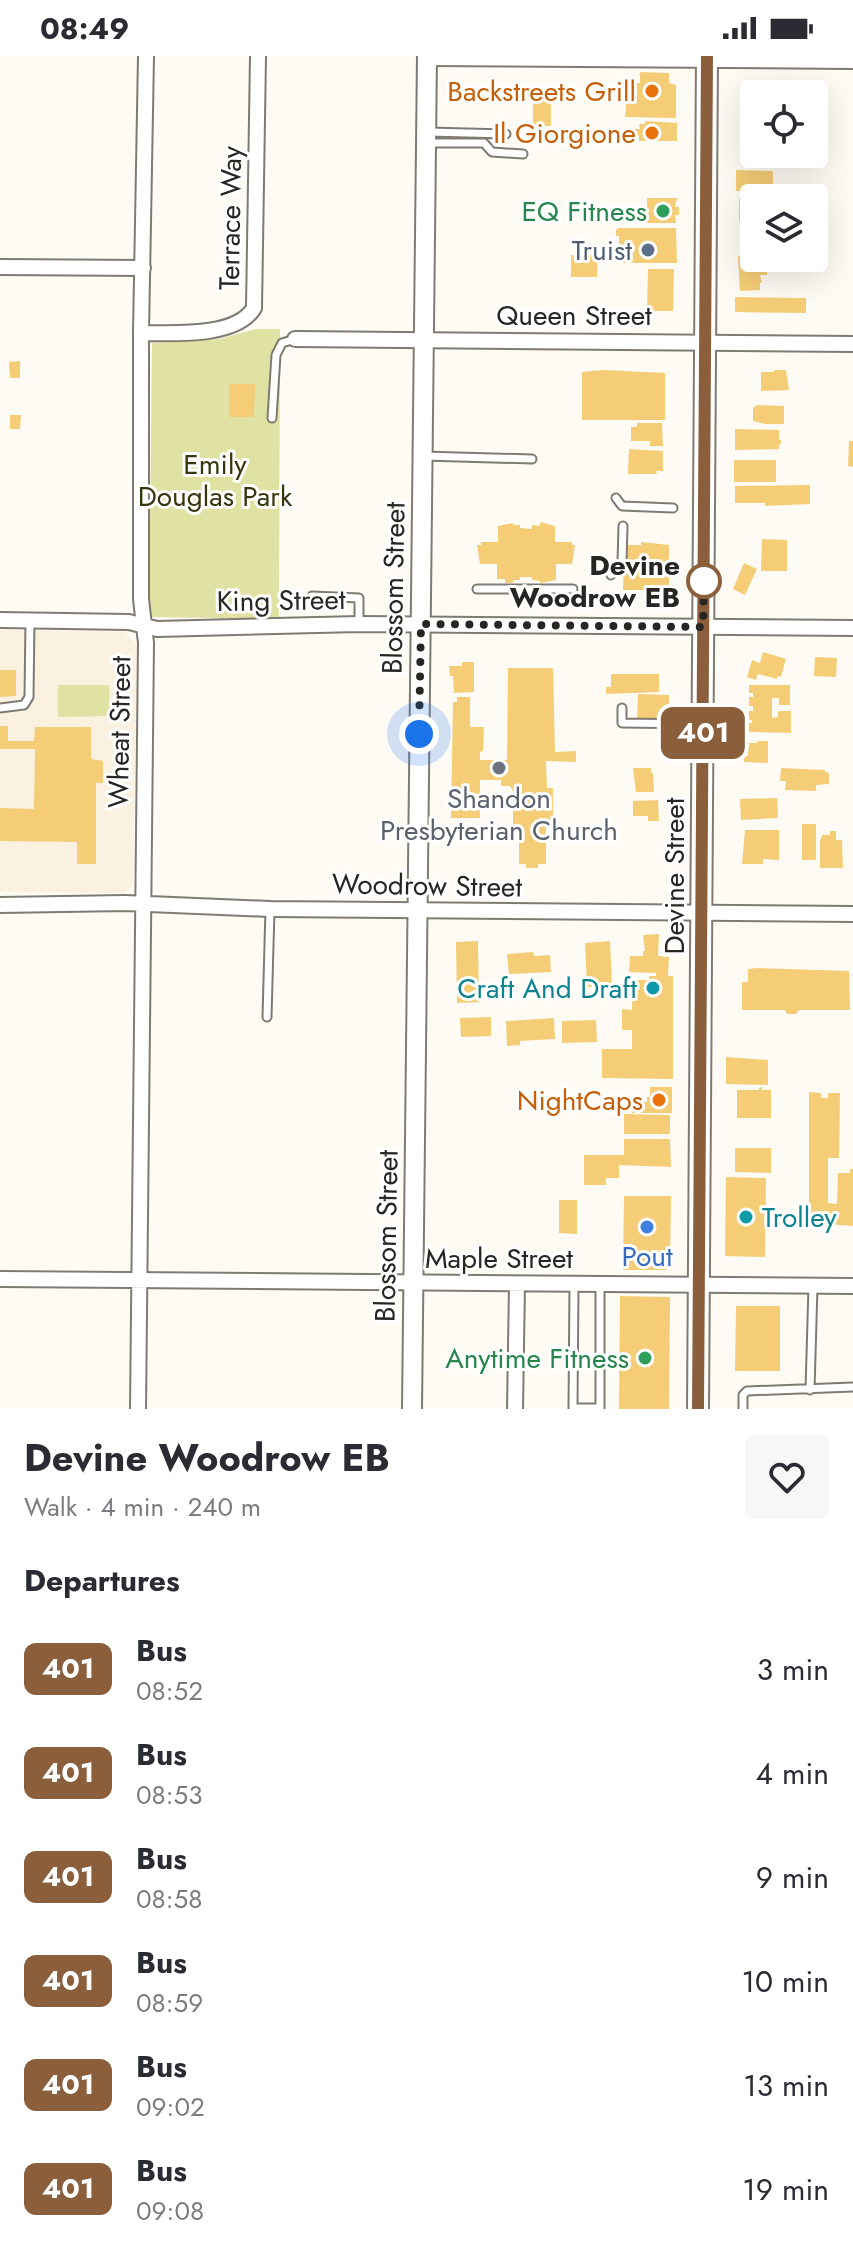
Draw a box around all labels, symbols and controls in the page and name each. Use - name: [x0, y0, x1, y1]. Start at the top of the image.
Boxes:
- text: 08:49: [40, 7, 129, 50]
- place label: Backstreets Grill: [447, 71, 636, 112]
- map controls: [740, 80, 828, 272]
- button: locate: [740, 80, 828, 168]
- marker: Backstreets Grill: [643, 82, 661, 100]
- place label: Il Giorgione: [493, 113, 636, 154]
- marker: Il Giorgione: [643, 124, 661, 142]
- street label: Terrace Way: [209, 145, 252, 290]
- button: layers: [740, 184, 828, 272]
- place label: EQ Fitness: [521, 191, 647, 232]
- marker: EQ Fitness: [654, 202, 672, 220]
- place label: Truist: [572, 230, 632, 271]
- marker: Truist: [639, 241, 657, 259]
- street label: Queen Street: [496, 295, 652, 336]
- park label: Emily Douglas Park: [138, 444, 293, 517]
- street label: Blossom Street: [371, 501, 416, 674]
- place label: Devine Woodrow EB: [510, 545, 680, 618]
- marker: Devine Woodrow EB: [687, 564, 721, 598]
- street label: King Street: [216, 579, 346, 622]
- street label: Wheat Street: [98, 655, 141, 808]
- line badge: 401: [657, 707, 749, 759]
- text: 401: [677, 712, 729, 753]
- your location: [399, 714, 439, 754]
- marker: Shandon Presbyterian Church: [490, 759, 508, 777]
- place label: Shandon Presbyterian Church: [380, 778, 618, 851]
- street label: Devine Street: [654, 797, 695, 954]
- street label: Woodrow Street: [331, 863, 523, 908]
- place label: Craft And Draft: [457, 968, 637, 1009]
- marker: Craft And Draft: [644, 979, 662, 997]
- place label: NightCaps: [517, 1080, 643, 1121]
- marker: NightCaps: [650, 1091, 668, 1109]
- street label: Blossom Street: [364, 1149, 409, 1322]
- place label: Trolley: [762, 1197, 837, 1238]
- marker: Trolley: [737, 1208, 755, 1226]
- marker: Pout: [638, 1218, 656, 1236]
- place label: Pout: [621, 1236, 673, 1277]
- street label: Maple Street: [425, 1238, 573, 1279]
- place label: Anytime Fitness: [445, 1338, 629, 1379]
- marker: Anytime Fitness: [636, 1349, 654, 1367]
- text: Devine Woodrow EB: [24, 1430, 390, 1485]
- button: heart: [745, 1435, 829, 1519]
- text: Walk · 4 min · 240 m: [24, 1488, 261, 1526]
- text: Departures: [24, 1559, 180, 1602]
- text: Bus: [136, 1629, 187, 1672]
- text: 401: [42, 1648, 94, 1689]
- text: 3 min: [757, 1648, 829, 1691]
- text: 08:52: [136, 1672, 203, 1710]
- text: Bus: [136, 1733, 187, 1776]
- text: 401: [42, 1752, 94, 1793]
- text: 4 min: [756, 1752, 829, 1795]
- text: 08:53: [136, 1776, 202, 1814]
- text: Bus: [136, 1837, 187, 1880]
- text: 401: [42, 1856, 94, 1897]
- text: 9 min: [756, 1856, 829, 1899]
- text: 08:58: [136, 1880, 202, 1918]
- text: Bus: [136, 1941, 187, 1984]
- text: 401: [42, 1960, 94, 2001]
- text: 10 min: [742, 1960, 829, 2003]
- text: 08:59: [136, 1984, 203, 2022]
- text: Bus: [136, 2045, 187, 2088]
- text: 401: [42, 2064, 94, 2105]
- text: 13 min: [743, 2064, 829, 2107]
- text: 09:02: [136, 2088, 205, 2126]
- text: Bus: [136, 2149, 187, 2192]
- text: 401: [42, 2168, 94, 2209]
- text: 19 min: [742, 2168, 829, 2211]
- text: 09:08: [136, 2192, 204, 2230]

